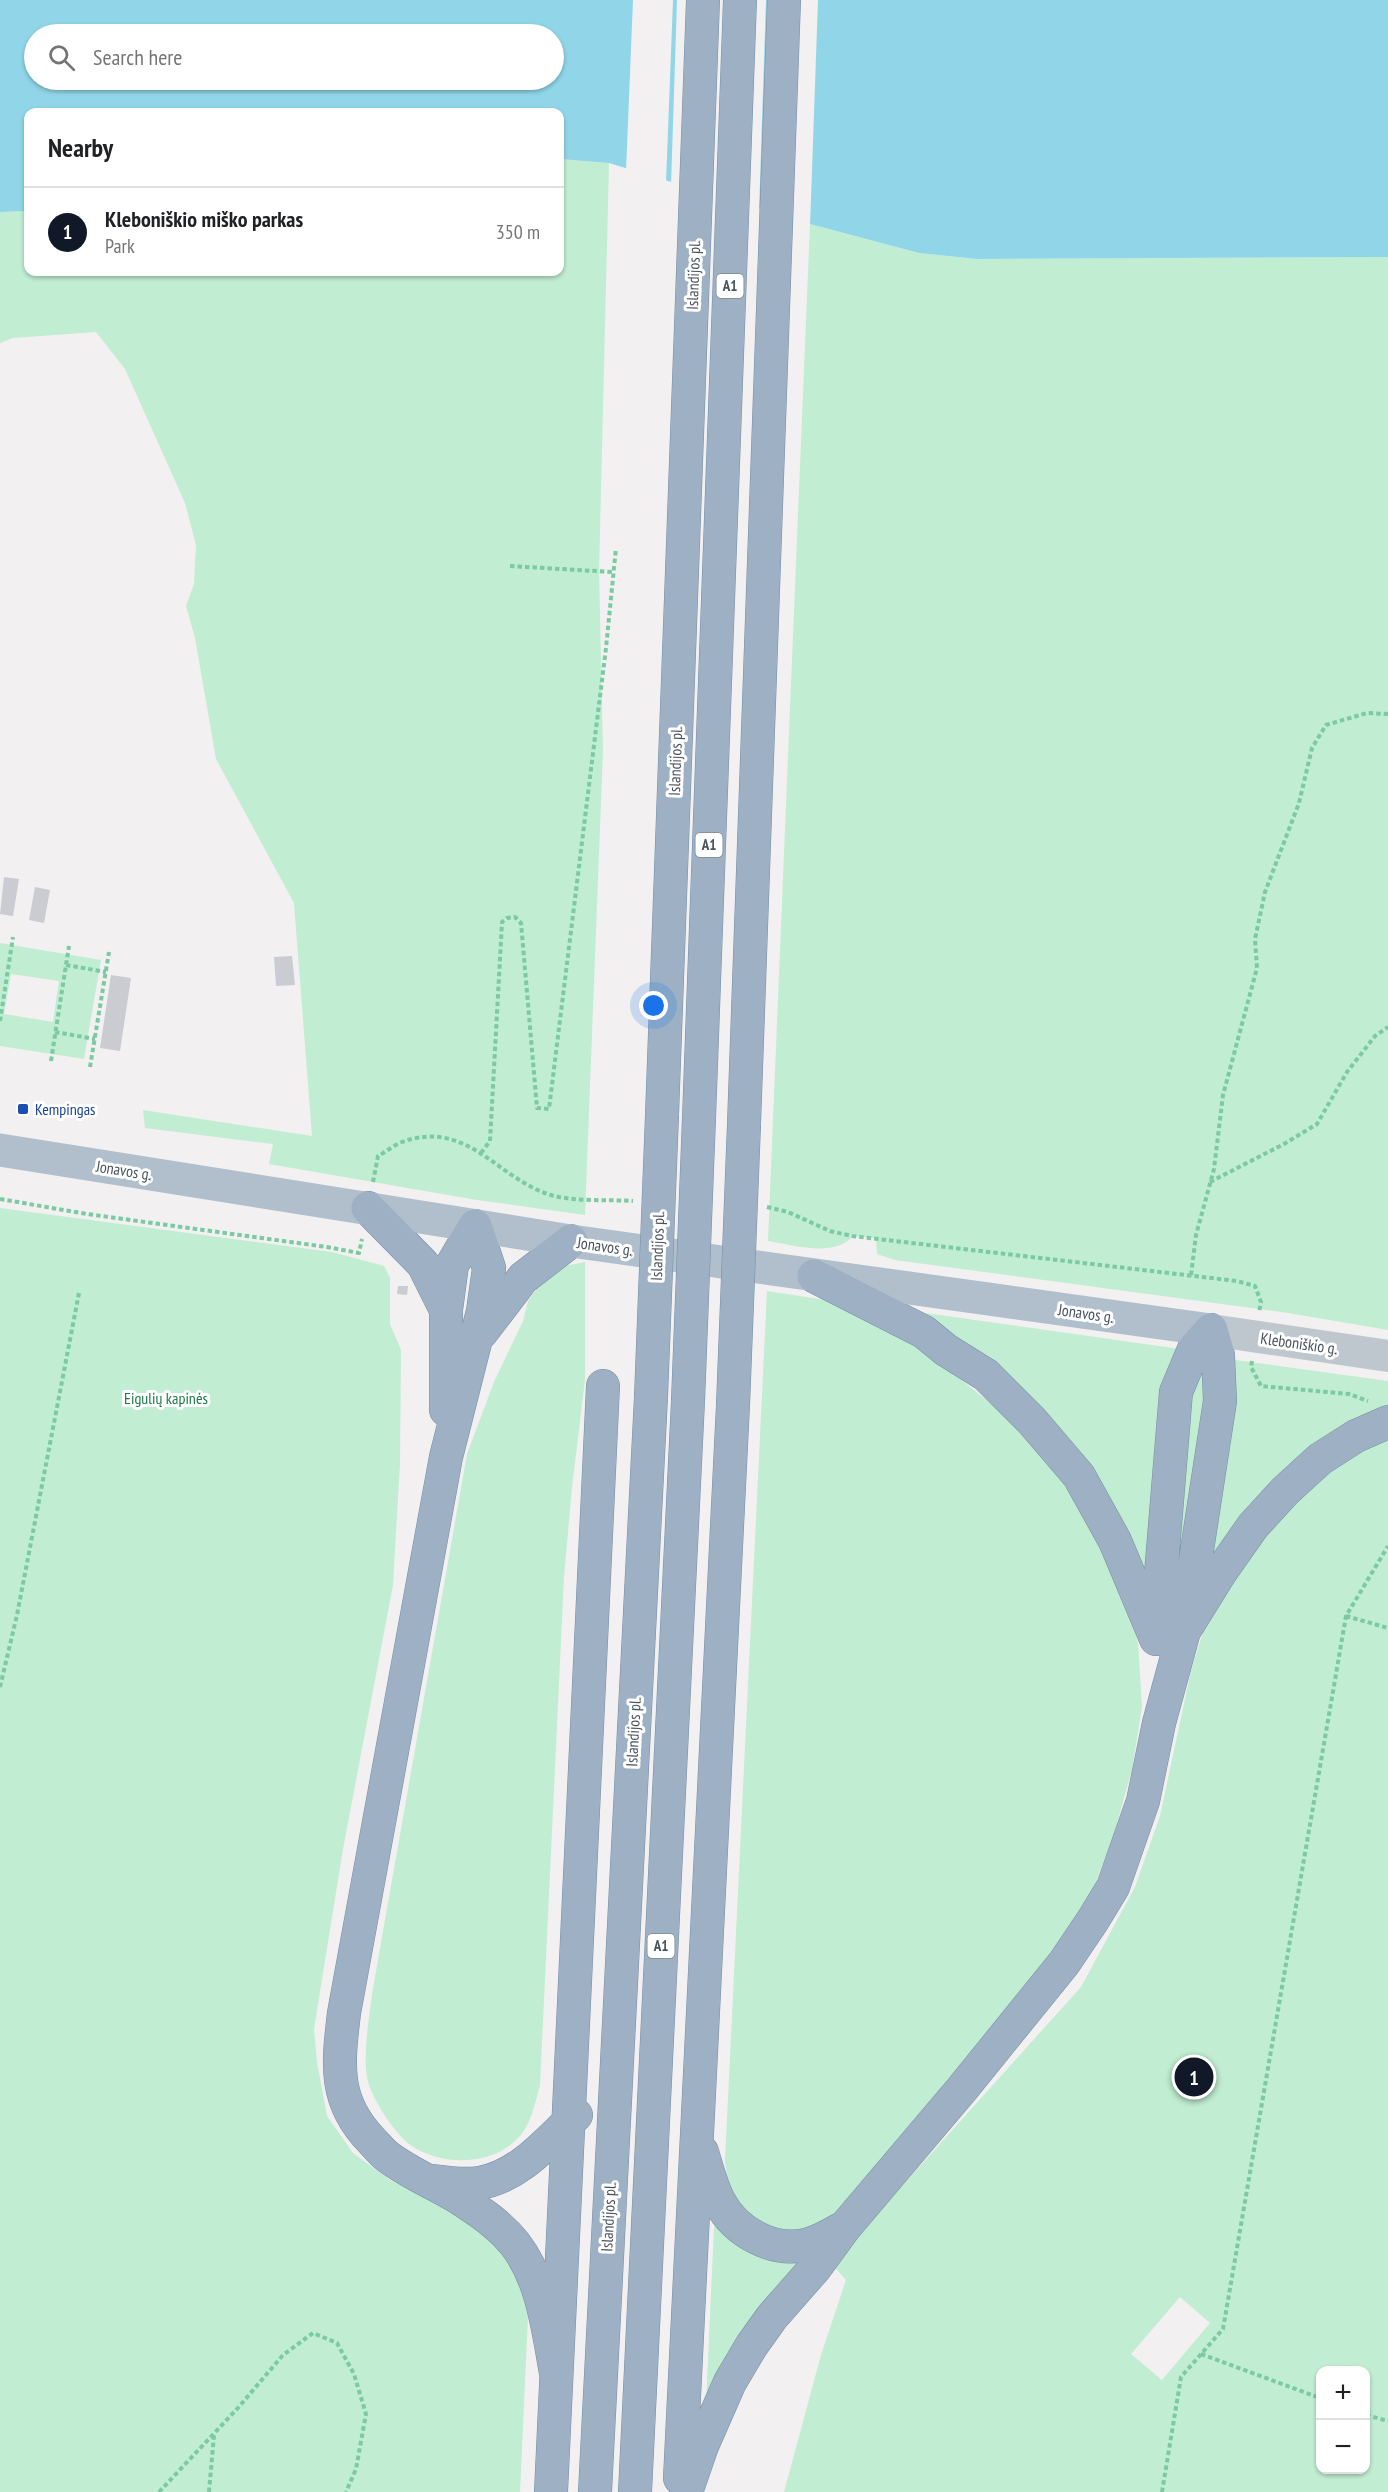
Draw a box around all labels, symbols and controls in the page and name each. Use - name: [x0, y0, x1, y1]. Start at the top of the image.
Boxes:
- search box: [24, 24, 564, 90]
- icon: search: [45, 41, 78, 74]
- text: Search here: [93, 43, 182, 71]
- text: Nearby: [48, 131, 113, 164]
- text: Kleboniškio miško parkas: [105, 205, 303, 233]
- text: 1: [63, 219, 72, 245]
- text: 350 m: [496, 219, 540, 245]
- text: Park: [105, 233, 135, 259]
- street label: Islandijos pl.: [682, 240, 704, 310]
- road number: A1: [716, 274, 744, 298]
- street label: Islandijos pl.: [664, 726, 686, 796]
- road number: A1: [696, 833, 722, 857]
- your location: [639, 991, 668, 1020]
- place label: Kempingas: [35, 1099, 95, 1119]
- marker: Kempingas: [16, 1102, 30, 1116]
- street label: Jonavos g.: [94, 1156, 153, 1184]
- street label: Islandijos pl.: [646, 1211, 668, 1281]
- street label: Jonavos g.: [575, 1232, 634, 1260]
- street label: Jonavos g.: [1056, 1299, 1115, 1327]
- street label: Kleboniškio g.: [1259, 1328, 1339, 1358]
- park label: Eigulių kapinės: [124, 1388, 208, 1408]
- street label: Islandijos pl.: [621, 1697, 645, 1767]
- road number: A1: [648, 1934, 674, 1958]
- pin: 1: [1174, 2054, 1214, 2100]
- street label: Islandijos pl.: [596, 2182, 620, 2252]
- map controls: [1316, 2366, 1370, 2474]
- button: +: [1316, 2366, 1370, 2420]
- button: −: [1316, 2420, 1370, 2474]

